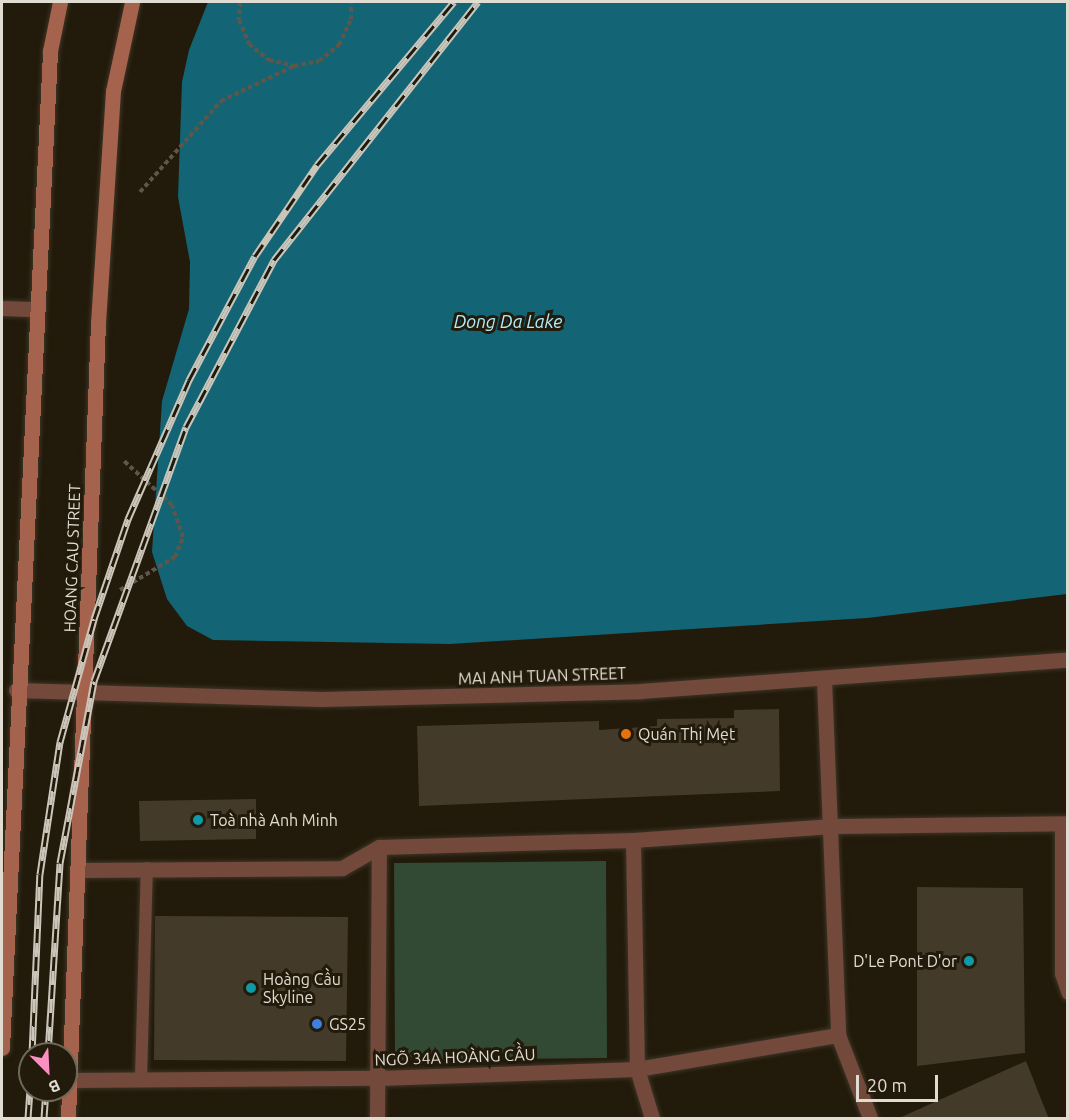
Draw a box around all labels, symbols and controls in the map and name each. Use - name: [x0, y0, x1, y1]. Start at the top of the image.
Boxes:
- water label: Dong Da Lake: [454, 310, 562, 332]
- street label: HOANG CAU STREET: [60, 483, 84, 633]
- street label: MAI ANH TUAN STREET: [458, 663, 626, 689]
- place label: Quán Thị Mẹt: [638, 724, 735, 744]
- marker: Quán Thị Mẹt: [619, 727, 633, 741]
- place label: Toà nhà Anh Minh: [210, 810, 338, 830]
- marker: Toà nhà Anh Minh: [191, 813, 205, 827]
- place label: D'Le Pont D'or: [853, 951, 957, 971]
- marker: D'Le Pont D'or: [962, 954, 976, 968]
- place label: Hoàng Cầu Skyline: [263, 969, 341, 1007]
- marker: Hoàng Cầu Skyline: [244, 981, 258, 995]
- place label: GS25: [329, 1014, 366, 1034]
- marker: GS25: [310, 1017, 324, 1031]
- north arrow: [18, 1042, 78, 1102]
- street label: NGÕ 34A HOÀNG CẦU: [374, 1045, 536, 1069]
- scale bar: [859, 1063, 942, 1101]
- text: 20 m: [867, 1075, 907, 1095]
- text: B: [46, 1076, 63, 1097]

